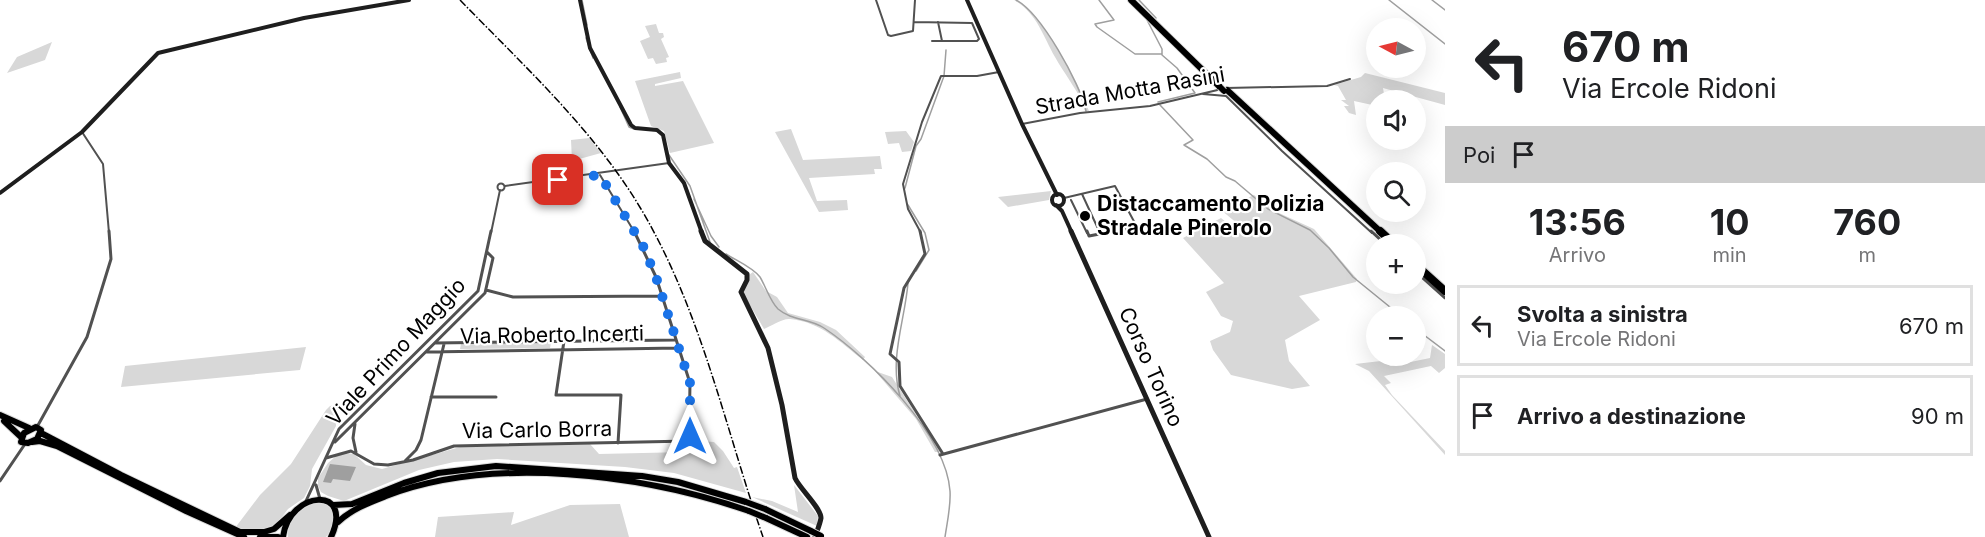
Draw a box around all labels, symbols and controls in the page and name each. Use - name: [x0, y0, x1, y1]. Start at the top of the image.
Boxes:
- north arrow: [1366, 18, 1426, 78]
- map controls: [1366, 18, 1426, 366]
- text: 670 m: [1562, 21, 1690, 72]
- icon: left: [1463, 24, 1541, 102]
- street label: Strada Motta Rasini: [1033, 62, 1227, 119]
- text: Via Ercole Ridoni: [1562, 72, 1776, 105]
- button: sound: [1366, 90, 1426, 150]
- icon: arrive: [1507, 138, 1540, 171]
- text: Poi: [1463, 142, 1495, 168]
- pin: [532, 154, 583, 205]
- button: search: [1366, 162, 1426, 222]
- icon: arrive: [541, 163, 574, 196]
- place label: Distaccamento Polizia Stradale Pinerolo: [1097, 191, 1324, 240]
- text: 13:56: [1529, 200, 1626, 244]
- text: 10: [1710, 200, 1749, 244]
- text: 760: [1833, 200, 1901, 244]
- marker: Distaccamento Polizia Stradale Pinerolo: [1078, 209, 1092, 223]
- button: +: [1366, 234, 1426, 294]
- text: Arrivo: [1549, 243, 1606, 267]
- text: min: [1712, 243, 1747, 267]
- text: m: [1858, 243, 1876, 267]
- street label: Viale Primo Maggio: [321, 273, 470, 431]
- text: Svolta a sinistra: [1517, 301, 1688, 327]
- street label: Corso Torino: [1114, 303, 1189, 430]
- button: −: [1366, 306, 1426, 366]
- icon: left: [1466, 309, 1499, 342]
- text: 670 m: [1899, 313, 1964, 339]
- street label: Via Roberto Incerti: [460, 320, 644, 349]
- text: Via Ercole Ridoni: [1517, 327, 1676, 351]
- icon: arrive: [1466, 399, 1499, 432]
- text: Arrivo a destinazione: [1517, 403, 1746, 429]
- text: 90 m: [1911, 403, 1964, 429]
- position arrow: [658, 404, 722, 468]
- street label: Via Carlo Borra: [462, 416, 612, 443]

